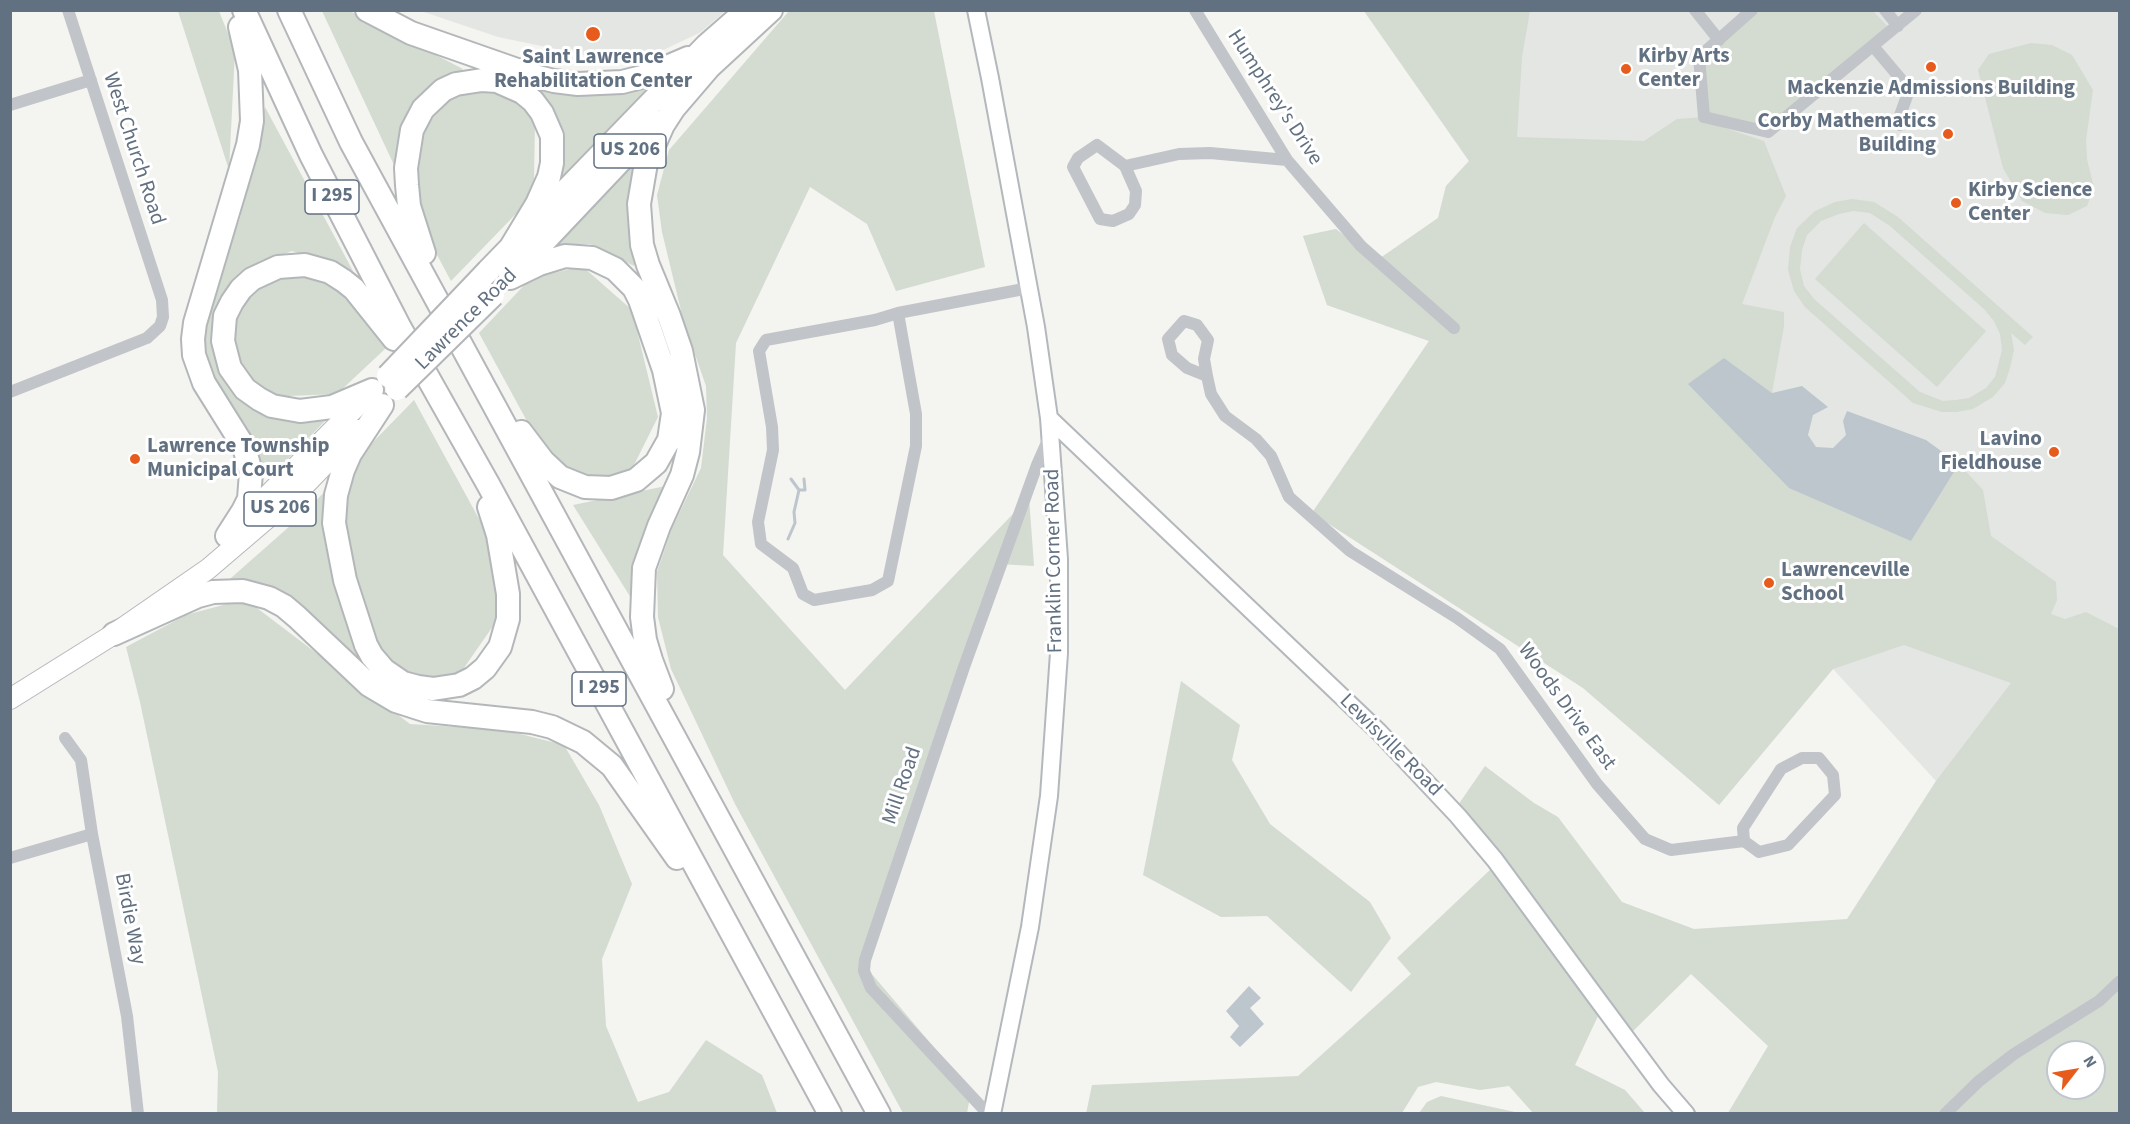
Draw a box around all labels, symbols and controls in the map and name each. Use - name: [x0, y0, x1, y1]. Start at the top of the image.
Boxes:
- marker: Saint Lawrence Rehabilitation Center: [584, 25, 602, 43]
- street label: Humphrey's Drive: [1221, 26, 1327, 170]
- place label: Kirby Arts Center: [1638, 44, 1730, 94]
- place label: Saint Lawrence Rehabilitation Center: [494, 45, 692, 95]
- marker: Mackenzie Admissions Building: [1924, 60, 1938, 74]
- marker: Kirby Arts Center: [1619, 62, 1633, 76]
- street label: West Church Road: [96, 70, 170, 228]
- place label: Mackenzie Admissions Building: [1787, 76, 2075, 102]
- place label: Corby Mathematics Building: [1758, 109, 1936, 159]
- marker: Corby Mathematics Building: [1941, 127, 1955, 141]
- road number: US 206: [594, 134, 666, 168]
- place label: Kirby Science Center: [1968, 178, 2092, 228]
- road number: I 295: [305, 180, 359, 214]
- marker: Kirby Science Center: [1949, 196, 1963, 210]
- street label: Lawrence Road: [411, 264, 523, 376]
- place label: Lavino Fieldhouse: [1941, 427, 2042, 477]
- place label: Lawrence Township Municipal Court: [147, 434, 330, 484]
- marker: Lavino Fieldhouse: [2047, 445, 2061, 459]
- marker: Lawrence Township Municipal Court: [128, 452, 142, 466]
- street label: Franklin Corner Road: [1041, 469, 1069, 653]
- road number: US 206: [244, 492, 316, 526]
- place label: Lawrenceville School: [1781, 558, 1910, 608]
- marker: Lawrenceville School: [1762, 576, 1776, 590]
- street label: Woods Drive East: [1511, 639, 1621, 775]
- road number: I 295: [572, 672, 626, 706]
- street label: Lewisville Road: [1333, 689, 1447, 803]
- street label: Mill Road: [878, 744, 928, 828]
- street label: Birdie Way: [108, 871, 150, 967]
- north arrow: [2046, 1040, 2106, 1100]
- text: N: [2078, 1052, 2102, 1072]

